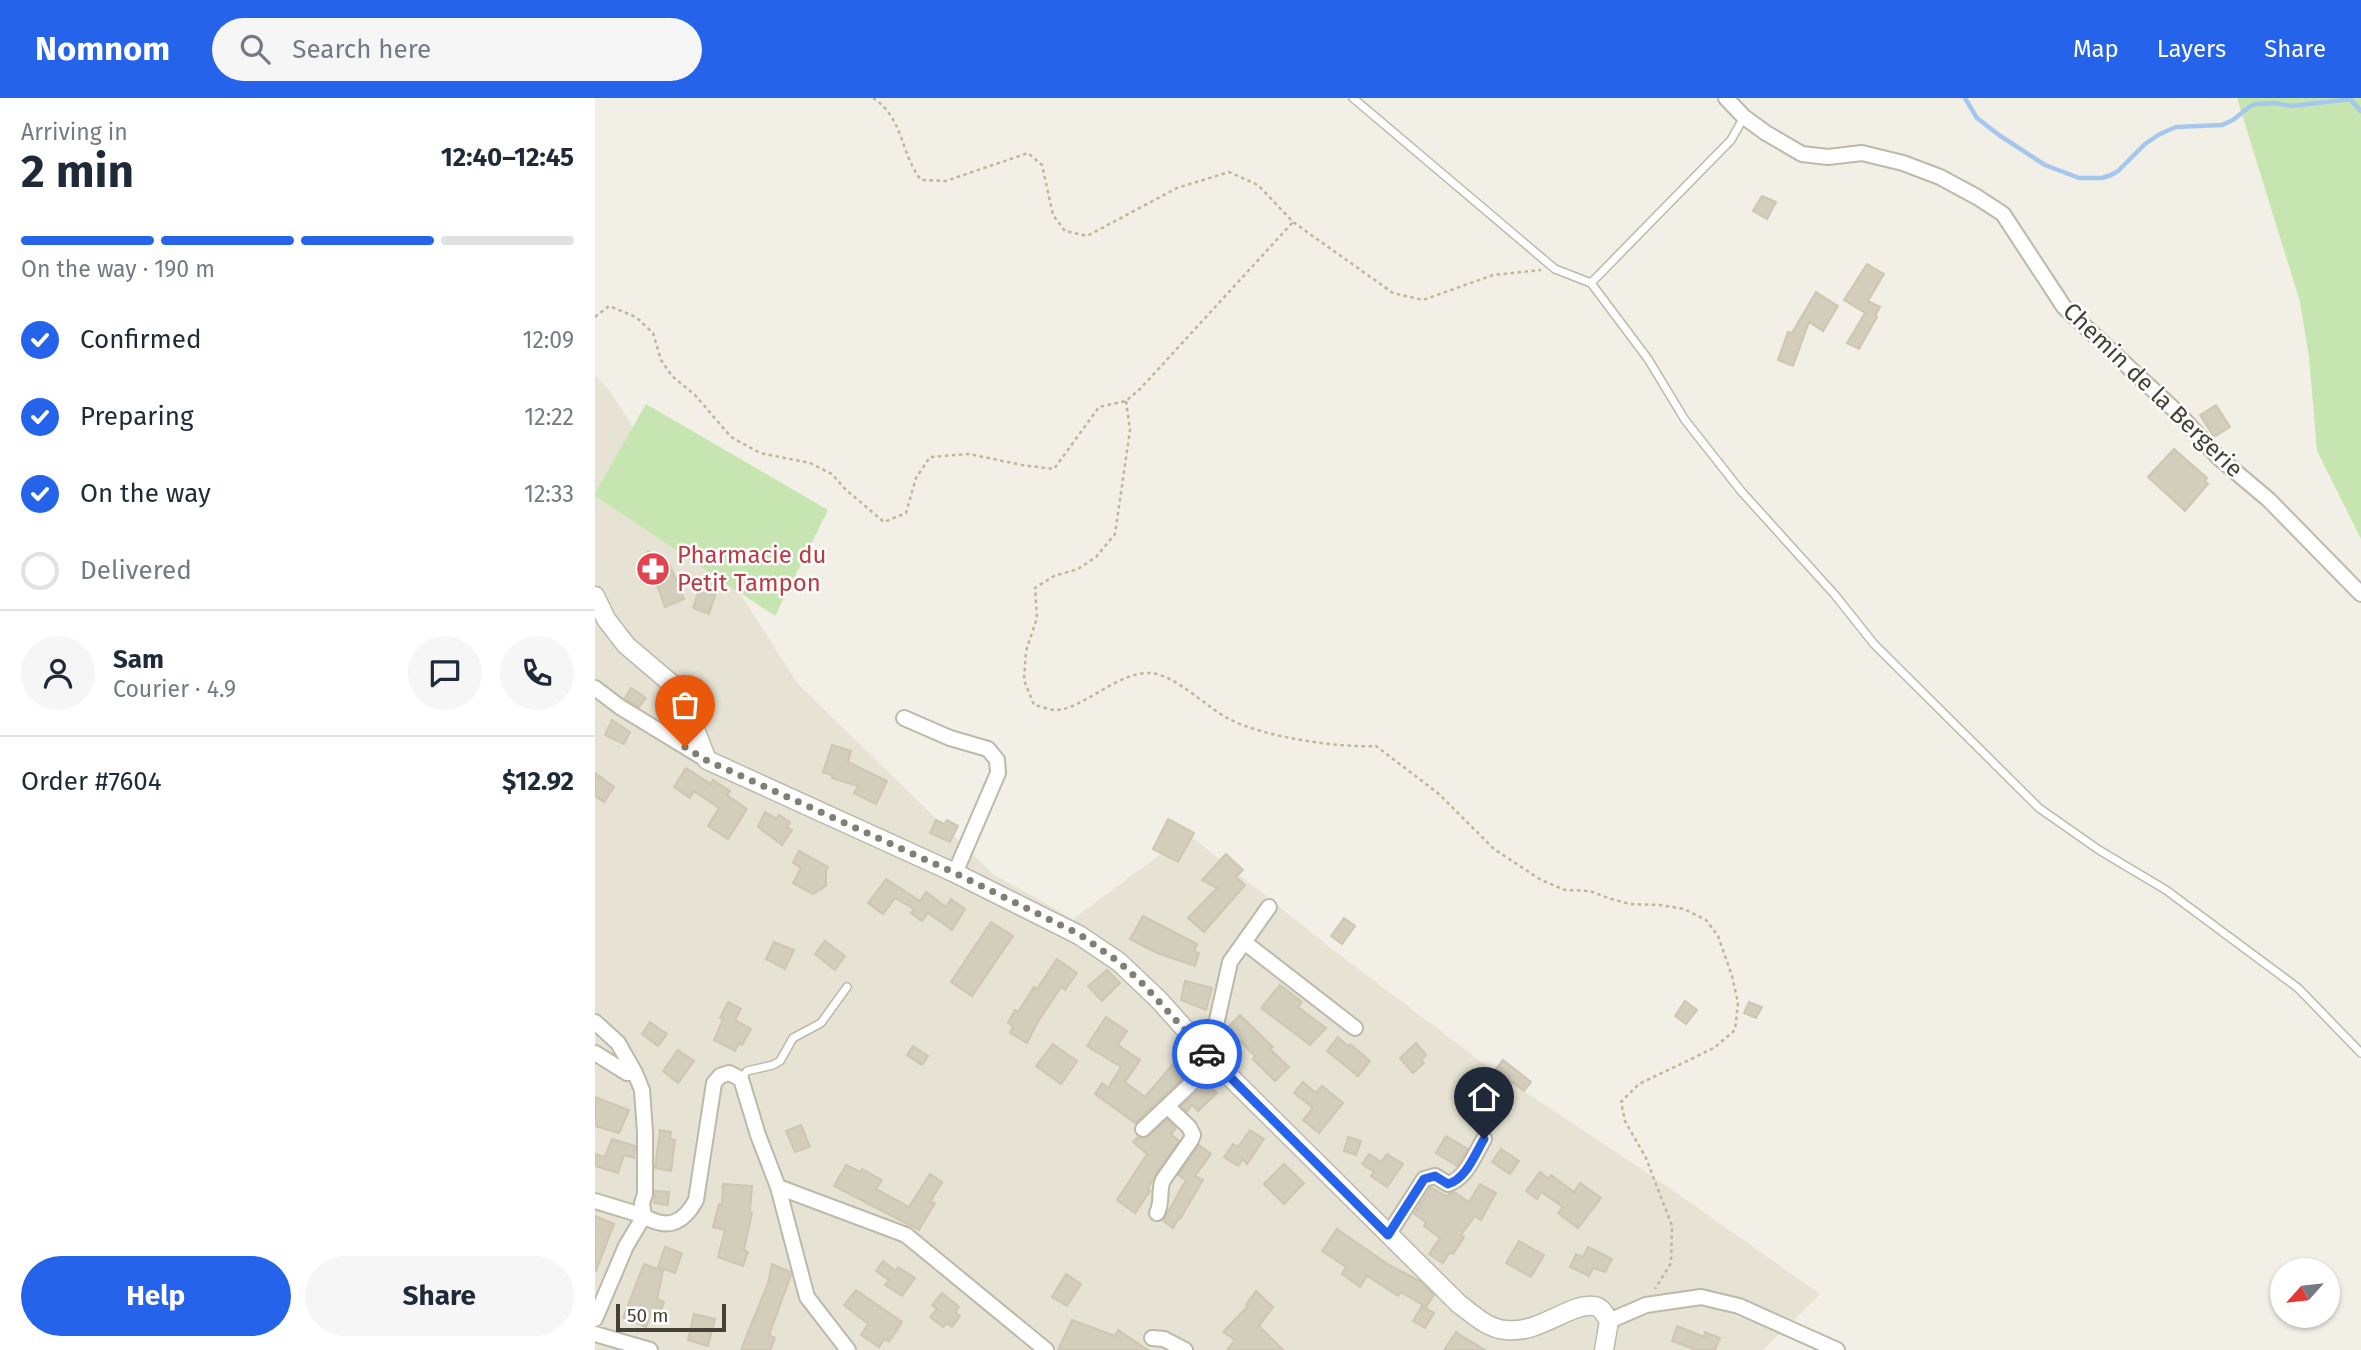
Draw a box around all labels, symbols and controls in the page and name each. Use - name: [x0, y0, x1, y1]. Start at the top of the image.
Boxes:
- search box: [212, 18, 702, 81]
- text: Nomnom: [35, 29, 170, 69]
- icon: search: [236, 30, 274, 68]
- text: Search here: [292, 34, 431, 65]
- text: Map: [2073, 35, 2119, 63]
- text: Layers: [2157, 35, 2226, 63]
- text: Share: [2264, 35, 2326, 63]
- text: Arriving in: [21, 118, 128, 146]
- text: 12:40–12:45: [441, 142, 574, 173]
- text: 2 min: [21, 144, 134, 199]
- text: On the way · 190 m: [21, 255, 215, 283]
- street label: Chemin de la Bergerie: [2057, 297, 2249, 483]
- icon: check: [21, 321, 59, 359]
- text: Confirmed: [80, 324, 201, 355]
- text: 12:09: [522, 326, 574, 354]
- icon: check: [21, 398, 59, 436]
- text: Preparing: [80, 401, 193, 432]
- text: 12:22: [524, 403, 574, 431]
- icon: check: [21, 475, 59, 513]
- text: On the way: [80, 478, 211, 509]
- text: 12:33: [524, 480, 574, 508]
- place label: Pharmacie du Petit Tampon: [677, 541, 826, 597]
- pharmacy icon: Pharmacie du Petit Tampon: [634, 550, 672, 588]
- text: Delivered: [80, 555, 192, 586]
- button: person: [21, 636, 95, 710]
- button: chat: [408, 636, 482, 710]
- button: phone: [500, 636, 574, 710]
- text: Sam: [113, 644, 164, 675]
- text: Courier · 4.9: [113, 675, 236, 703]
- pin: [655, 675, 715, 747]
- icon: bag: [666, 686, 704, 724]
- text: Order #7604: [21, 766, 162, 797]
- text: $12.92: [502, 766, 574, 797]
- courier: [1172, 1019, 1242, 1089]
- icon: car: [1188, 1035, 1226, 1073]
- pin: [1454, 1067, 1514, 1139]
- icon: home: [1465, 1078, 1503, 1116]
- button: Help: [21, 1256, 291, 1336]
- button: Share: [305, 1256, 574, 1336]
- north arrow: [2270, 1258, 2340, 1328]
- map controls: [2270, 1258, 2340, 1328]
- scale bar: [616, 1301, 726, 1333]
- text: 50 m: [627, 1304, 668, 1327]

